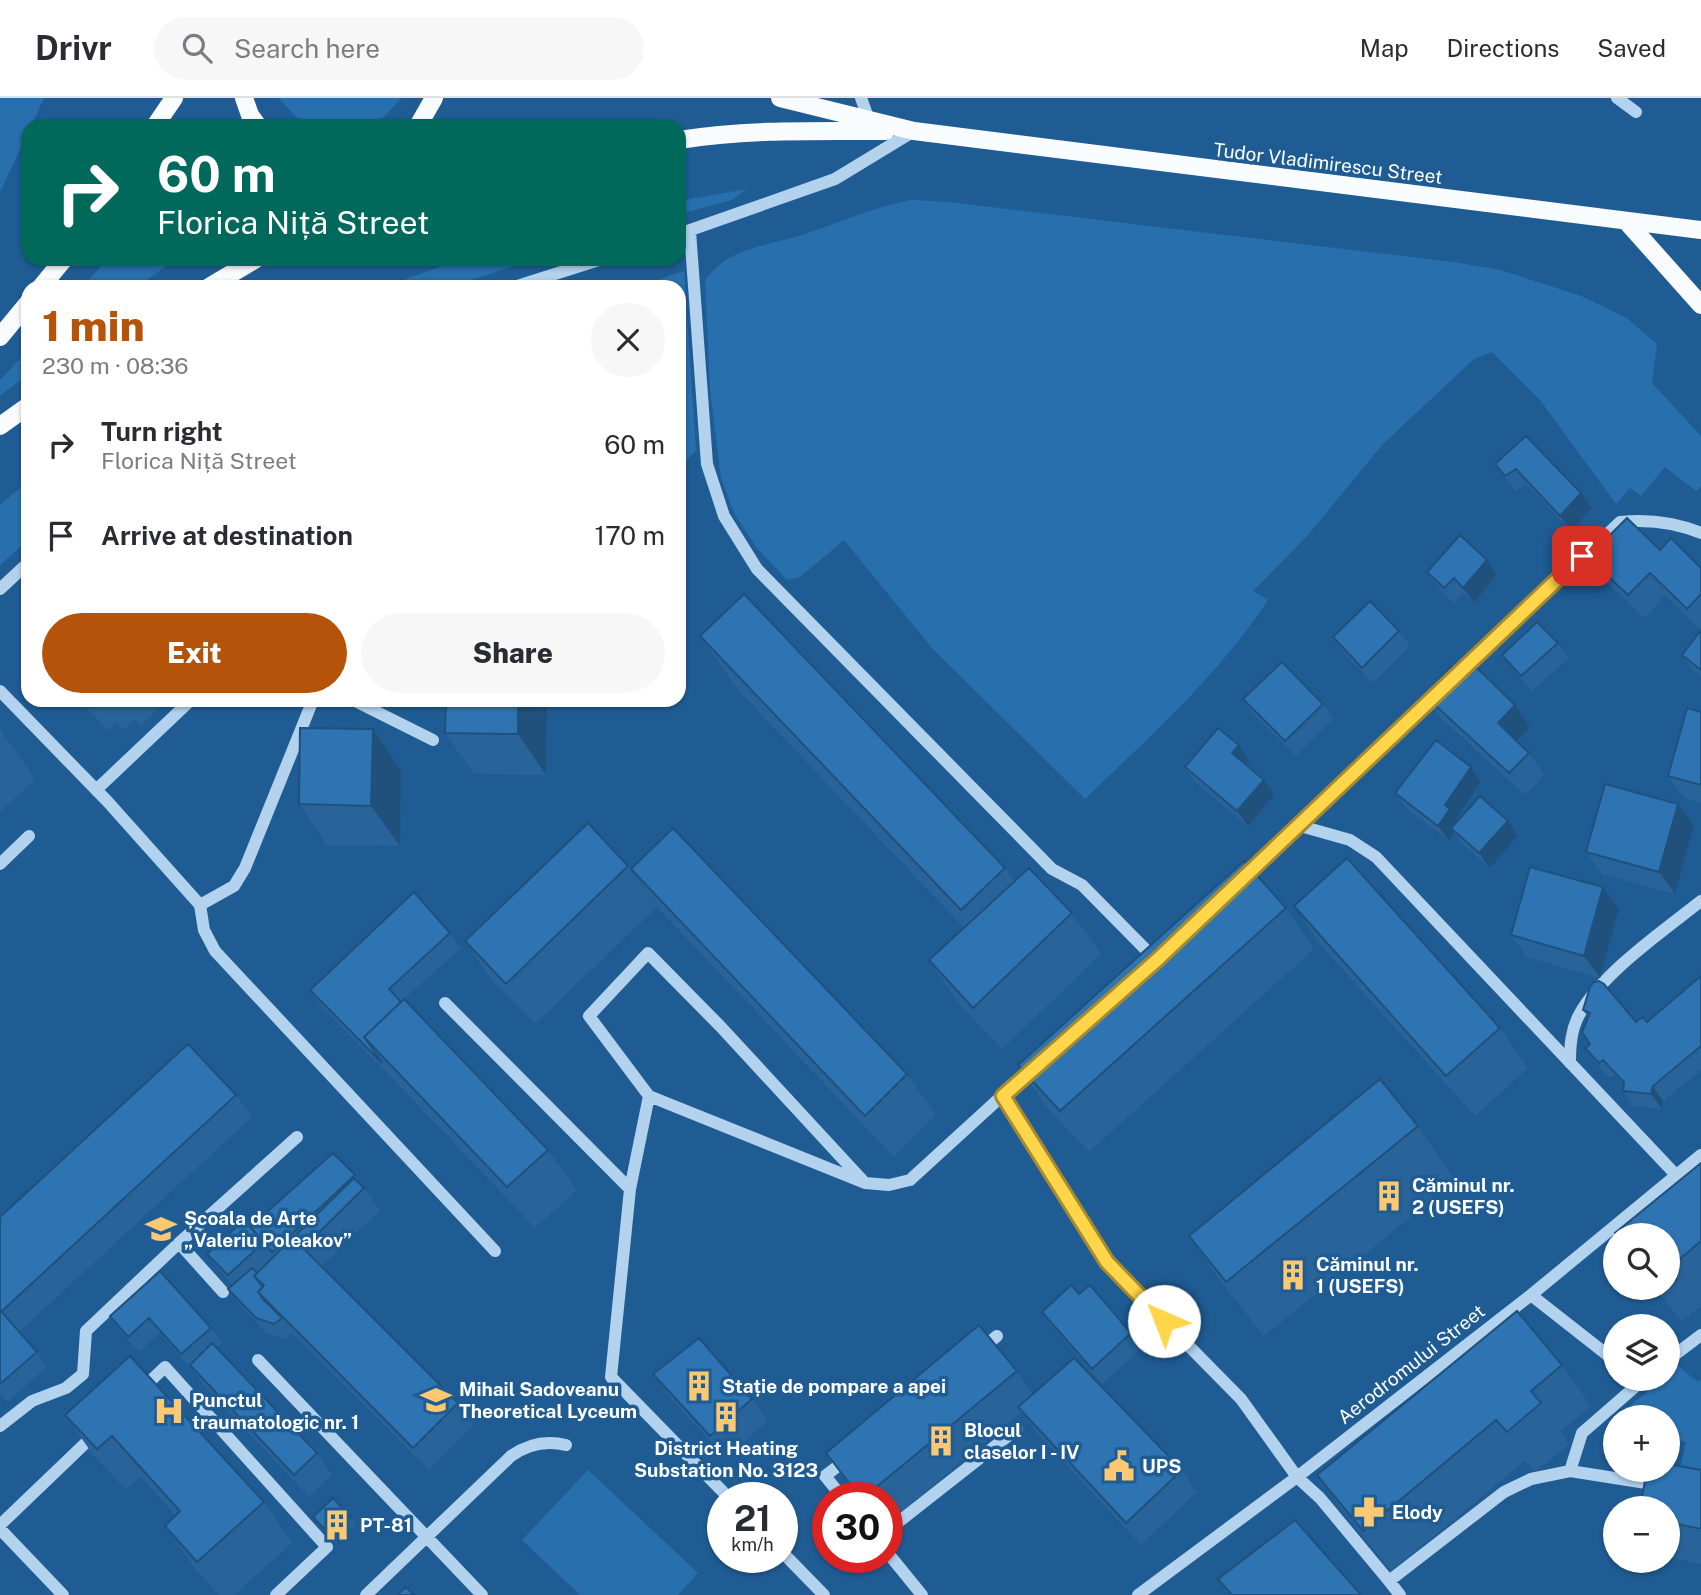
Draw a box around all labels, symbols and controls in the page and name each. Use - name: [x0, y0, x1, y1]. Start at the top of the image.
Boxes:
- search box: [154, 17, 644, 80]
- text: Drivr: [35, 29, 112, 67]
- icon: search: [178, 29, 216, 67]
- text: Search here: [234, 33, 380, 64]
- text: Map: [1360, 34, 1409, 62]
- text: Directions: [1447, 34, 1559, 62]
- text: Saved: [1597, 34, 1666, 62]
- street label: Tudor Vladimirescu Street: [1212, 138, 1444, 188]
- text: 60 m: [157, 145, 276, 203]
- icon: right: [42, 147, 133, 238]
- text: Florica Niță Street: [157, 204, 429, 241]
- text: 1 min: [42, 301, 145, 350]
- button: close: [591, 303, 665, 377]
- text: 230 m · 08:36: [42, 352, 189, 379]
- text: Turn right: [101, 416, 223, 447]
- icon: right: [42, 426, 80, 464]
- text: 60 m: [604, 429, 665, 460]
- text: Florica Niță Street: [101, 447, 297, 474]
- icon: arrive: [42, 517, 80, 555]
- text: Arrive at destination: [101, 520, 353, 551]
- text: 170 m: [595, 520, 665, 551]
- pin: [1552, 526, 1612, 586]
- icon: arrive: [1563, 537, 1601, 575]
- button: Exit: [42, 613, 347, 693]
- button: Share: [361, 613, 665, 693]
- place label: Căminul nr. 2 (USEFS): [1412, 1174, 1515, 1218]
- building icon: Căminul nr. 2 (USEFS): [1372, 1179, 1406, 1213]
- place label: Școala de Arte „Valeriu Poleakov”: [184, 1207, 352, 1251]
- school or university icon: Școala de Arte „Valeriu Poleakov”: [144, 1212, 178, 1246]
- map controls: [1603, 1223, 1680, 1573]
- button: search: [1603, 1223, 1680, 1300]
- place label: Căminul nr. 1 (USEFS): [1316, 1253, 1419, 1297]
- building icon: Căminul nr. 1 (USEFS): [1276, 1258, 1310, 1292]
- position arrow: [1127, 1284, 1201, 1358]
- street label: Aerodromului Street: [1333, 1300, 1489, 1428]
- button: layers: [1603, 1314, 1680, 1391]
- building icon: Stație de pompare a apei: [682, 1369, 716, 1403]
- place label: Stație de pompare a apei: [722, 1375, 946, 1397]
- place label: Mihail Sadoveanu Theoretical Lyceum: [459, 1378, 637, 1422]
- school or university icon: Mihail Sadoveanu Theoretical Lyceum: [419, 1383, 453, 1417]
- place label: Punctul traumatologic nr. 1: [192, 1389, 359, 1433]
- hospital icon: Punctul traumatologic nr. 1: [152, 1394, 186, 1428]
- building icon: District Heating Substation No. 3123: [709, 1400, 743, 1434]
- button: +: [1603, 1405, 1680, 1482]
- place label: Blocul claselor I - IV: [964, 1419, 1079, 1463]
- building icon: Blocul claselor I - IV: [924, 1424, 958, 1458]
- place label: District Heating Substation No. 3123: [634, 1437, 818, 1481]
- public building icon: UPS: [1102, 1449, 1136, 1483]
- place label: UPS: [1142, 1455, 1181, 1477]
- speed limit sign: 30: [812, 1482, 903, 1573]
- pharmacy icon: Elody: [1352, 1495, 1386, 1529]
- button: −: [1603, 1496, 1680, 1573]
- text: 21: [734, 1498, 771, 1539]
- place label: Elody: [1392, 1501, 1443, 1523]
- building icon: PT-81: [320, 1508, 354, 1542]
- place label: PT-81: [360, 1514, 412, 1536]
- text: km/h: [731, 1534, 774, 1555]

